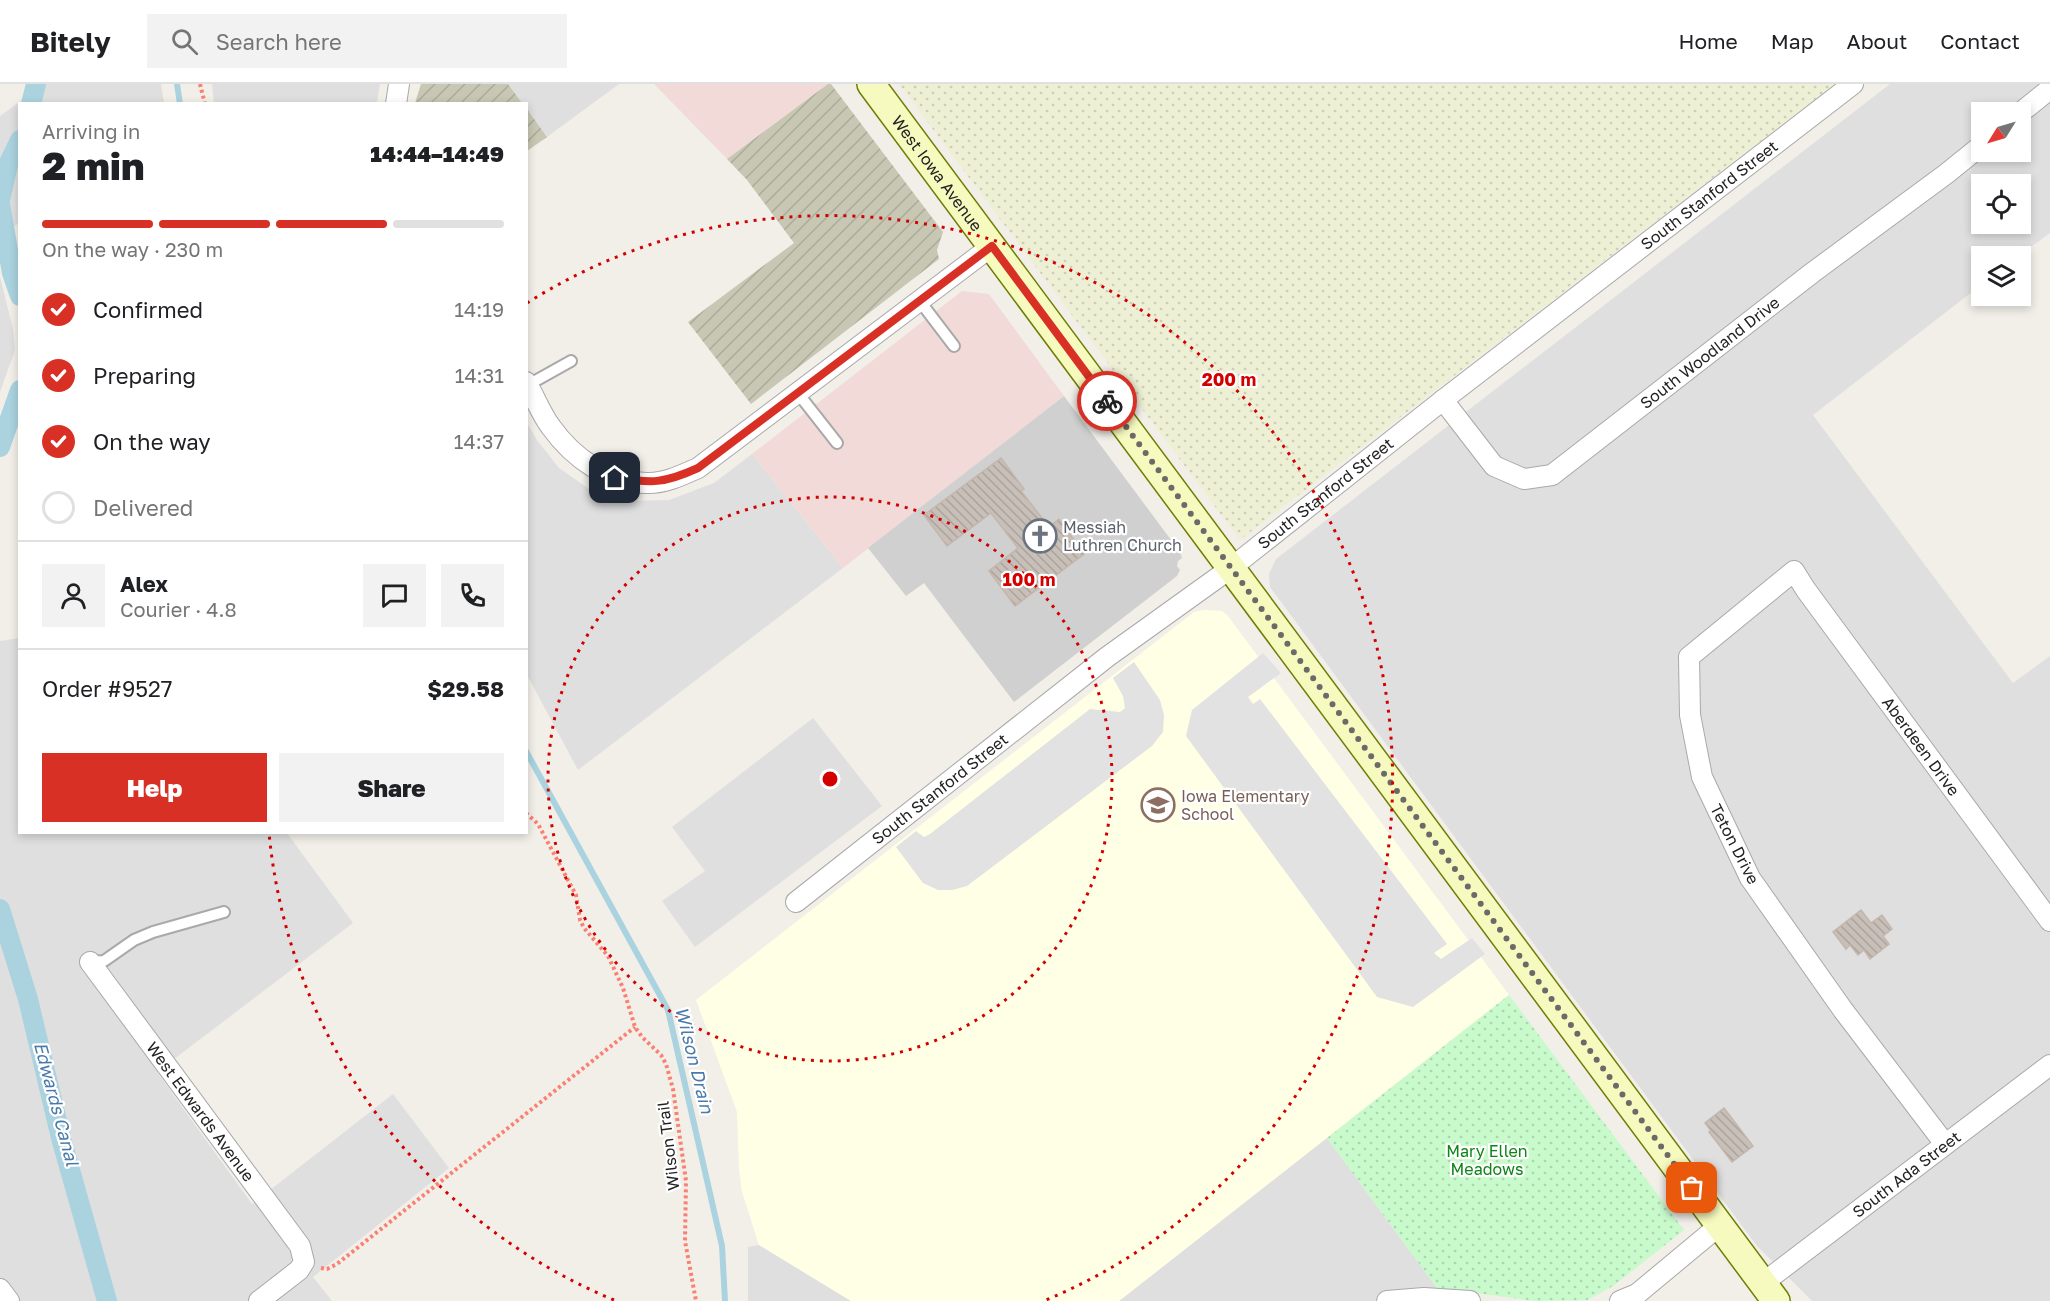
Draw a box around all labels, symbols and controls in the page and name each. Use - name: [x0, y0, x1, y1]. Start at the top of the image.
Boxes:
- search box: [147, 14, 567, 68]
- text: Bitely: [30, 25, 111, 58]
- icon: search: [168, 25, 201, 58]
- text: Search here: [216, 28, 342, 55]
- text: Home: [1678, 28, 1738, 54]
- text: Map: [1771, 28, 1814, 54]
- text: About: [1847, 28, 1907, 54]
- text: Contact: [1940, 28, 2020, 54]
- north arrow: [1971, 102, 2031, 162]
- map controls: [1971, 102, 2031, 306]
- street label: West Iowa Avenue: [888, 111, 987, 235]
- text: Arriving in: [42, 119, 140, 143]
- street label: South Stanford Street: [1637, 136, 1782, 254]
- text: 14:44–14:49: [370, 140, 504, 167]
- text: 2 min: [42, 142, 145, 189]
- button: locate: [1971, 174, 2031, 234]
- text: On the way · 230 m: [42, 237, 223, 261]
- button: layers: [1971, 246, 2031, 306]
- street label: South Woodland Drive: [1636, 292, 1783, 413]
- icon: check: [42, 293, 75, 326]
- text: Confirmed: [93, 296, 203, 323]
- text: 14:19: [454, 297, 504, 321]
- icon: check: [42, 359, 75, 392]
- text: Preparing: [93, 362, 196, 389]
- text: 14:31: [455, 363, 504, 387]
- text: 200 m: [1202, 368, 1256, 390]
- courier: [1077, 371, 1137, 431]
- icon: bike: [1091, 385, 1124, 418]
- icon: check: [42, 425, 75, 458]
- text: On the way: [93, 428, 211, 455]
- text: 14:37: [454, 429, 504, 453]
- street label: South Stanford Street: [1253, 433, 1397, 553]
- pin: [589, 452, 640, 503]
- icon: home: [598, 461, 631, 494]
- text: Delivered: [93, 494, 193, 521]
- place label: Messiah Luthren Church: [1063, 517, 1182, 555]
- church icon: Messiah Luthren Church: [1022, 518, 1058, 554]
- button: person: [42, 564, 105, 627]
- button: chat: [363, 564, 426, 627]
- button: phone: [441, 564, 504, 627]
- text: 100 m: [1003, 568, 1055, 590]
- text: Alex: [120, 570, 168, 597]
- text: Courier · 4.8: [120, 597, 237, 621]
- text: Order #9527: [42, 675, 172, 702]
- text: $29.58: [427, 675, 504, 702]
- street label: Aberdeen Drive: [1878, 693, 1964, 799]
- street label: South Stanford Street: [868, 729, 1012, 848]
- button: Help: [42, 753, 267, 822]
- button: Share: [279, 753, 504, 822]
- centre of rings: [820, 769, 840, 789]
- place label: Iowa Elementary School: [1181, 786, 1309, 824]
- school or university icon: Iowa Elementary School: [1140, 787, 1176, 823]
- street label: Teton Drive: [1706, 801, 1764, 887]
- water label: Wilson Drain: [671, 1004, 719, 1116]
- street label: West Edwards Avenue: [142, 1038, 259, 1185]
- water label: Edwards Canal: [30, 1039, 84, 1169]
- street label: Wilson Trail: [653, 1100, 683, 1192]
- street label: South Ada Street: [1848, 1127, 1964, 1222]
- park label: Mary Ellen Meadows: [1446, 1141, 1528, 1179]
- pin: [1666, 1162, 1717, 1213]
- icon: bag: [1675, 1171, 1708, 1204]

